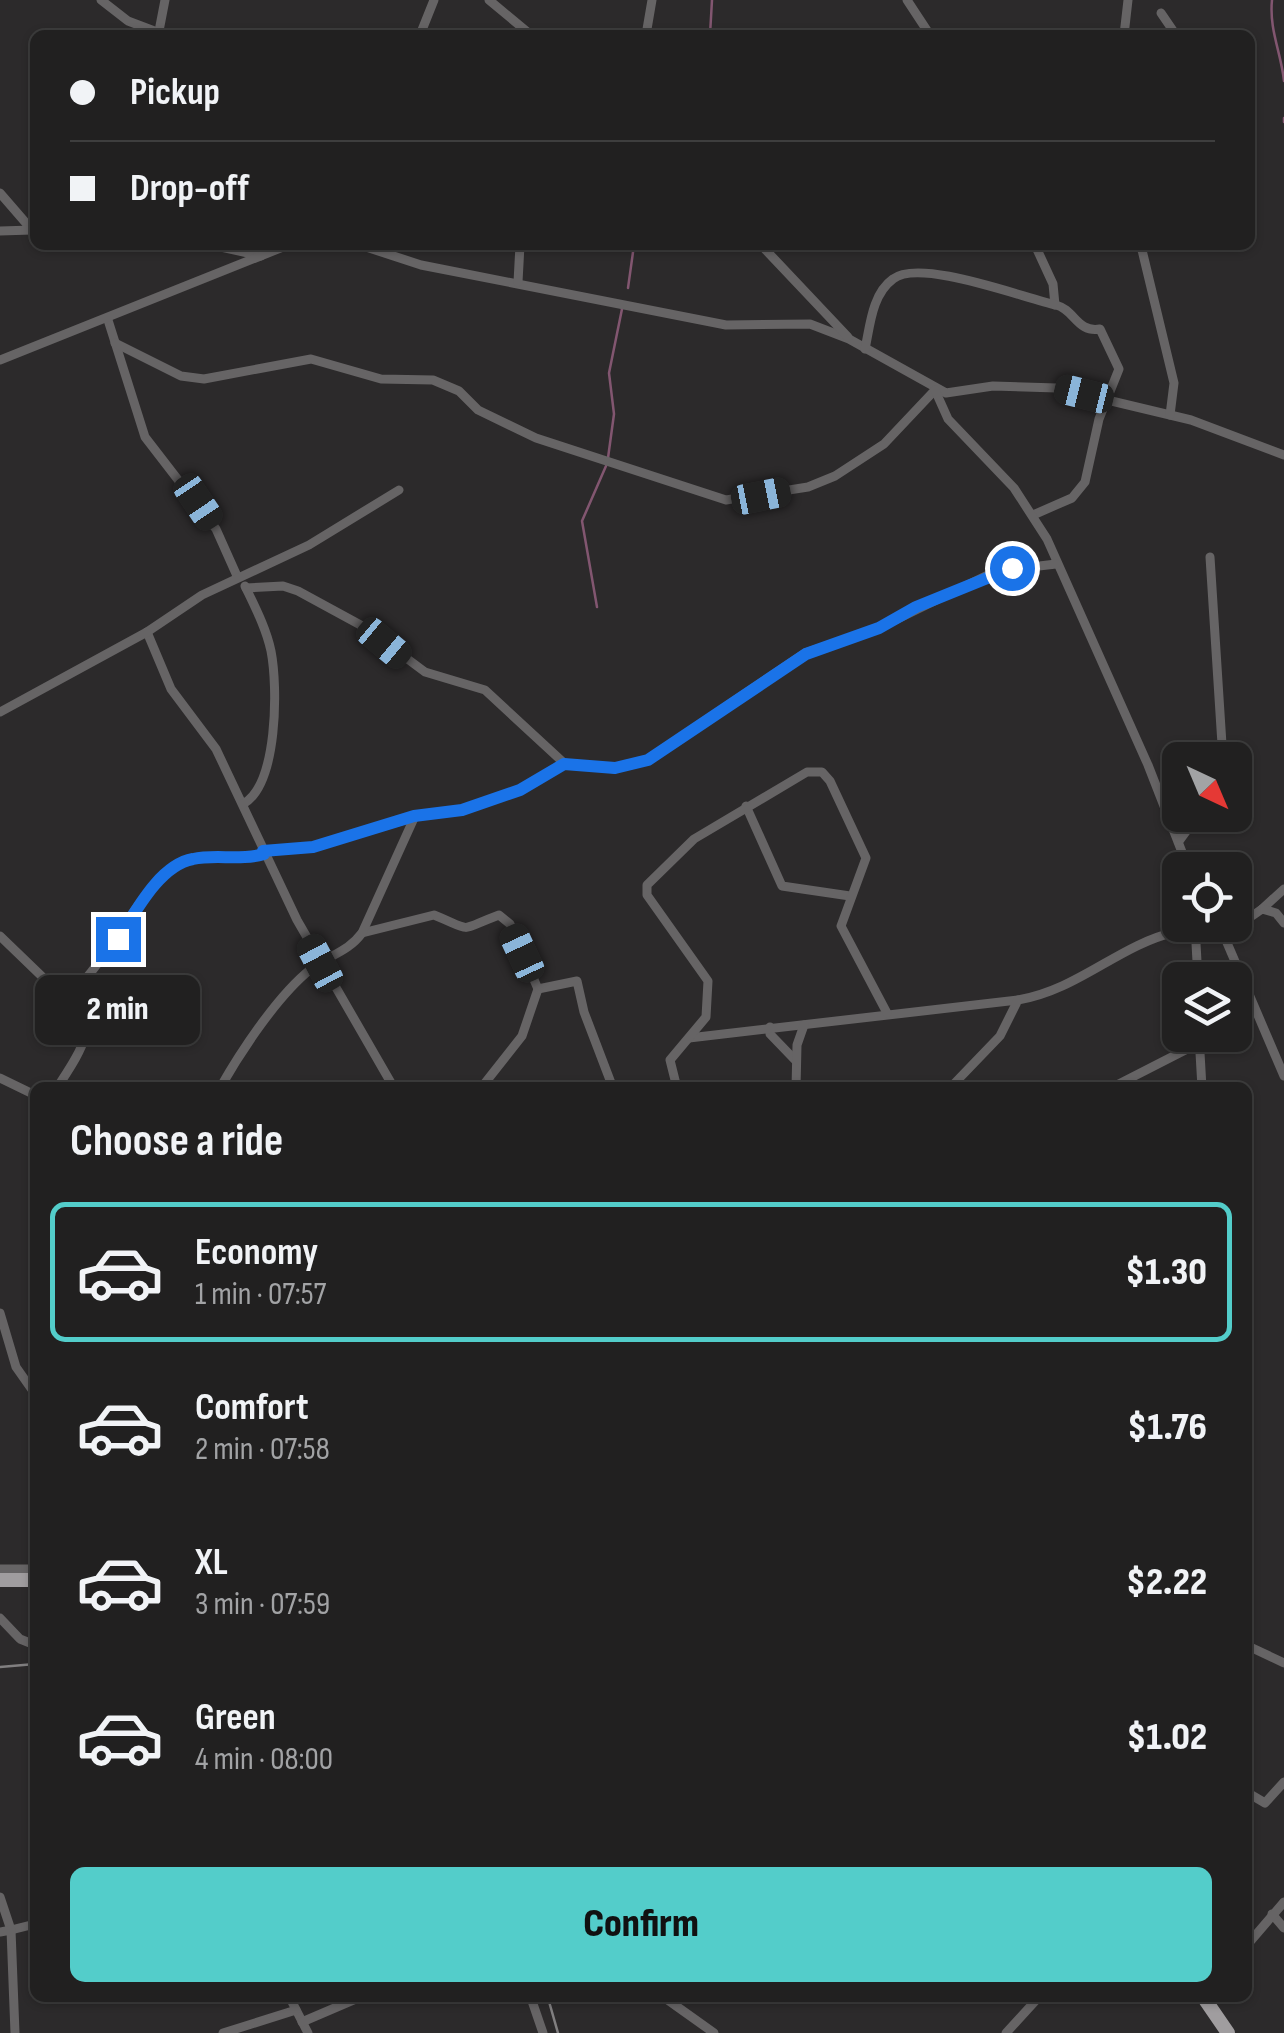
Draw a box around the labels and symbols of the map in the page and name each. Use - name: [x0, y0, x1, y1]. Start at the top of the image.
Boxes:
- car: [1051, 372, 1117, 416]
- car: [169, 469, 227, 535]
- car: [729, 476, 793, 516]
- route start: [990, 546, 1035, 591]
- car: [351, 612, 417, 674]
- north arrow: [1162, 742, 1252, 832]
- route end: [96, 917, 141, 962]
- car: [496, 919, 548, 987]
- car: [293, 929, 347, 997]
- callout: 2 min: [36, 974, 200, 1044]

